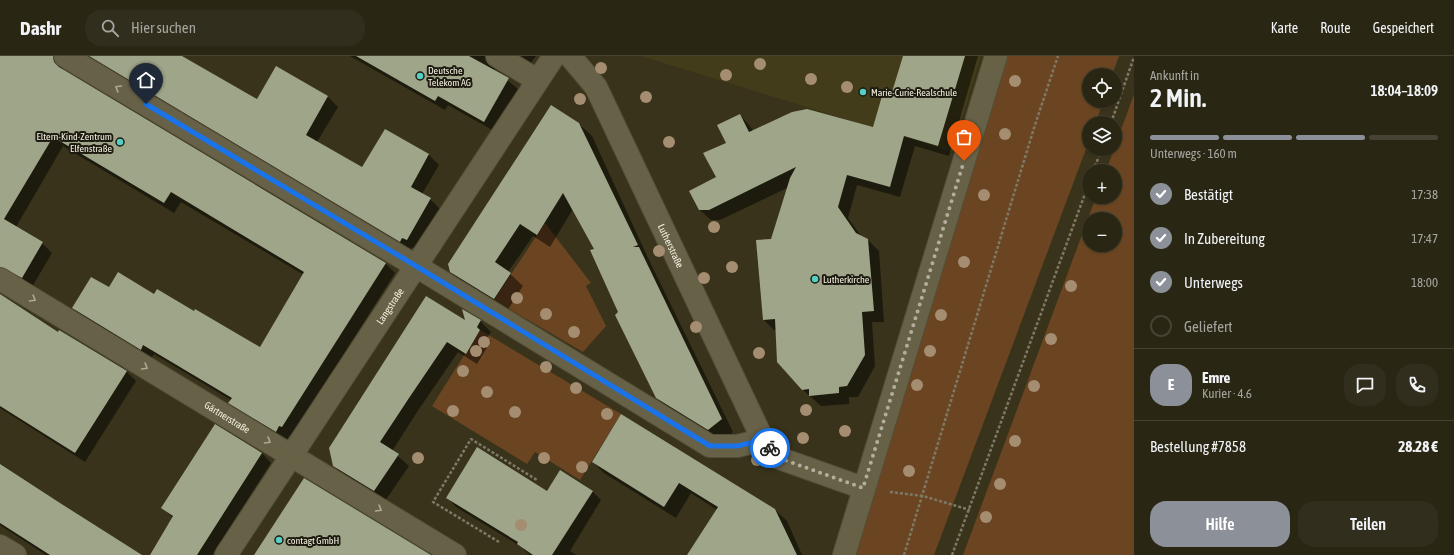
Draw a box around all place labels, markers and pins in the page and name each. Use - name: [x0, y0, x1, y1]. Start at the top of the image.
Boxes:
- pin: [129, 63, 163, 104]
- place label: Deutsche Telekom AG: [428, 65, 471, 88]
- marker: Deutsche Telekom AG: [415, 71, 425, 81]
- marker: Marie-Curie-Realschule: [858, 87, 868, 97]
- place label: Marie-Curie-Realschule: [871, 87, 958, 98]
- pin: [947, 120, 981, 161]
- place label: Eltern-Kind-Zentrum Elfenstraße: [36, 131, 112, 154]
- marker: Eltern-Kind-Zentrum Elfenstraße: [115, 137, 125, 147]
- marker: Lutherkirche: [810, 274, 820, 284]
- place label: Lutherkirche: [823, 274, 870, 285]
- marker: contagt GmbH: [274, 535, 284, 545]
- place label: contagt GmbH: [287, 535, 339, 546]

